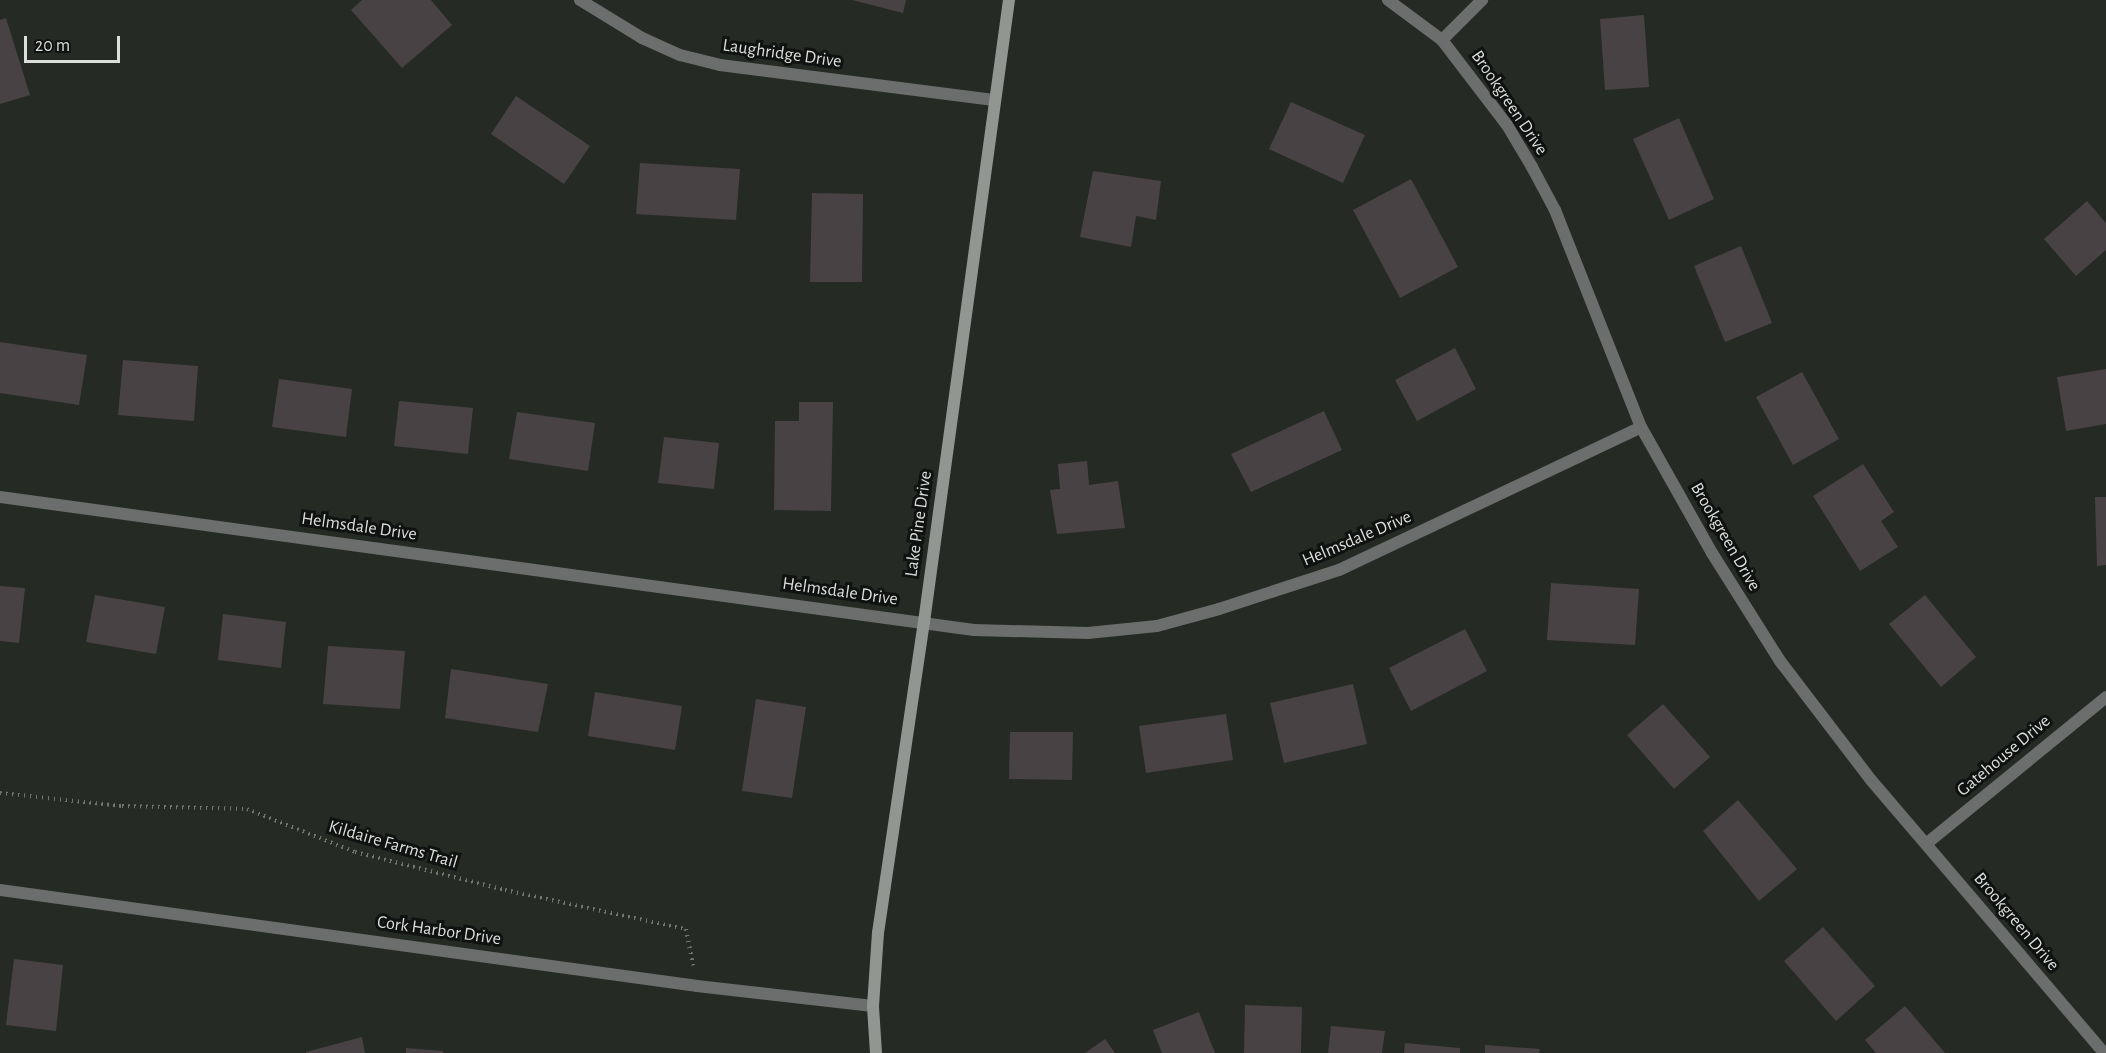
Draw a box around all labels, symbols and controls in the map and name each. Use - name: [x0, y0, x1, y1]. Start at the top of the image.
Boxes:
- scale bar: [27, 24, 123, 62]
- street label: Laughridge Drive: [721, 35, 843, 73]
- text: 20 m: [35, 37, 70, 55]
- street label: Brookgreen Drive: [1466, 47, 1552, 159]
- street label: Lake Pine Drive: [901, 470, 937, 578]
- street label: Brookgreen Drive: [1685, 479, 1765, 595]
- street label: Helmsdale Drive: [1299, 506, 1415, 572]
- street label: Helmsdale Drive: [300, 508, 418, 546]
- street label: Helmsdale Drive: [781, 573, 899, 611]
- street label: Gatehouse Drive: [1953, 711, 2055, 801]
- street label: Kildaire Farms Trail: [326, 816, 460, 874]
- street label: Brookgreen Drive: [1969, 868, 2063, 976]
- street label: Cork Harbor Drive: [376, 912, 502, 950]

